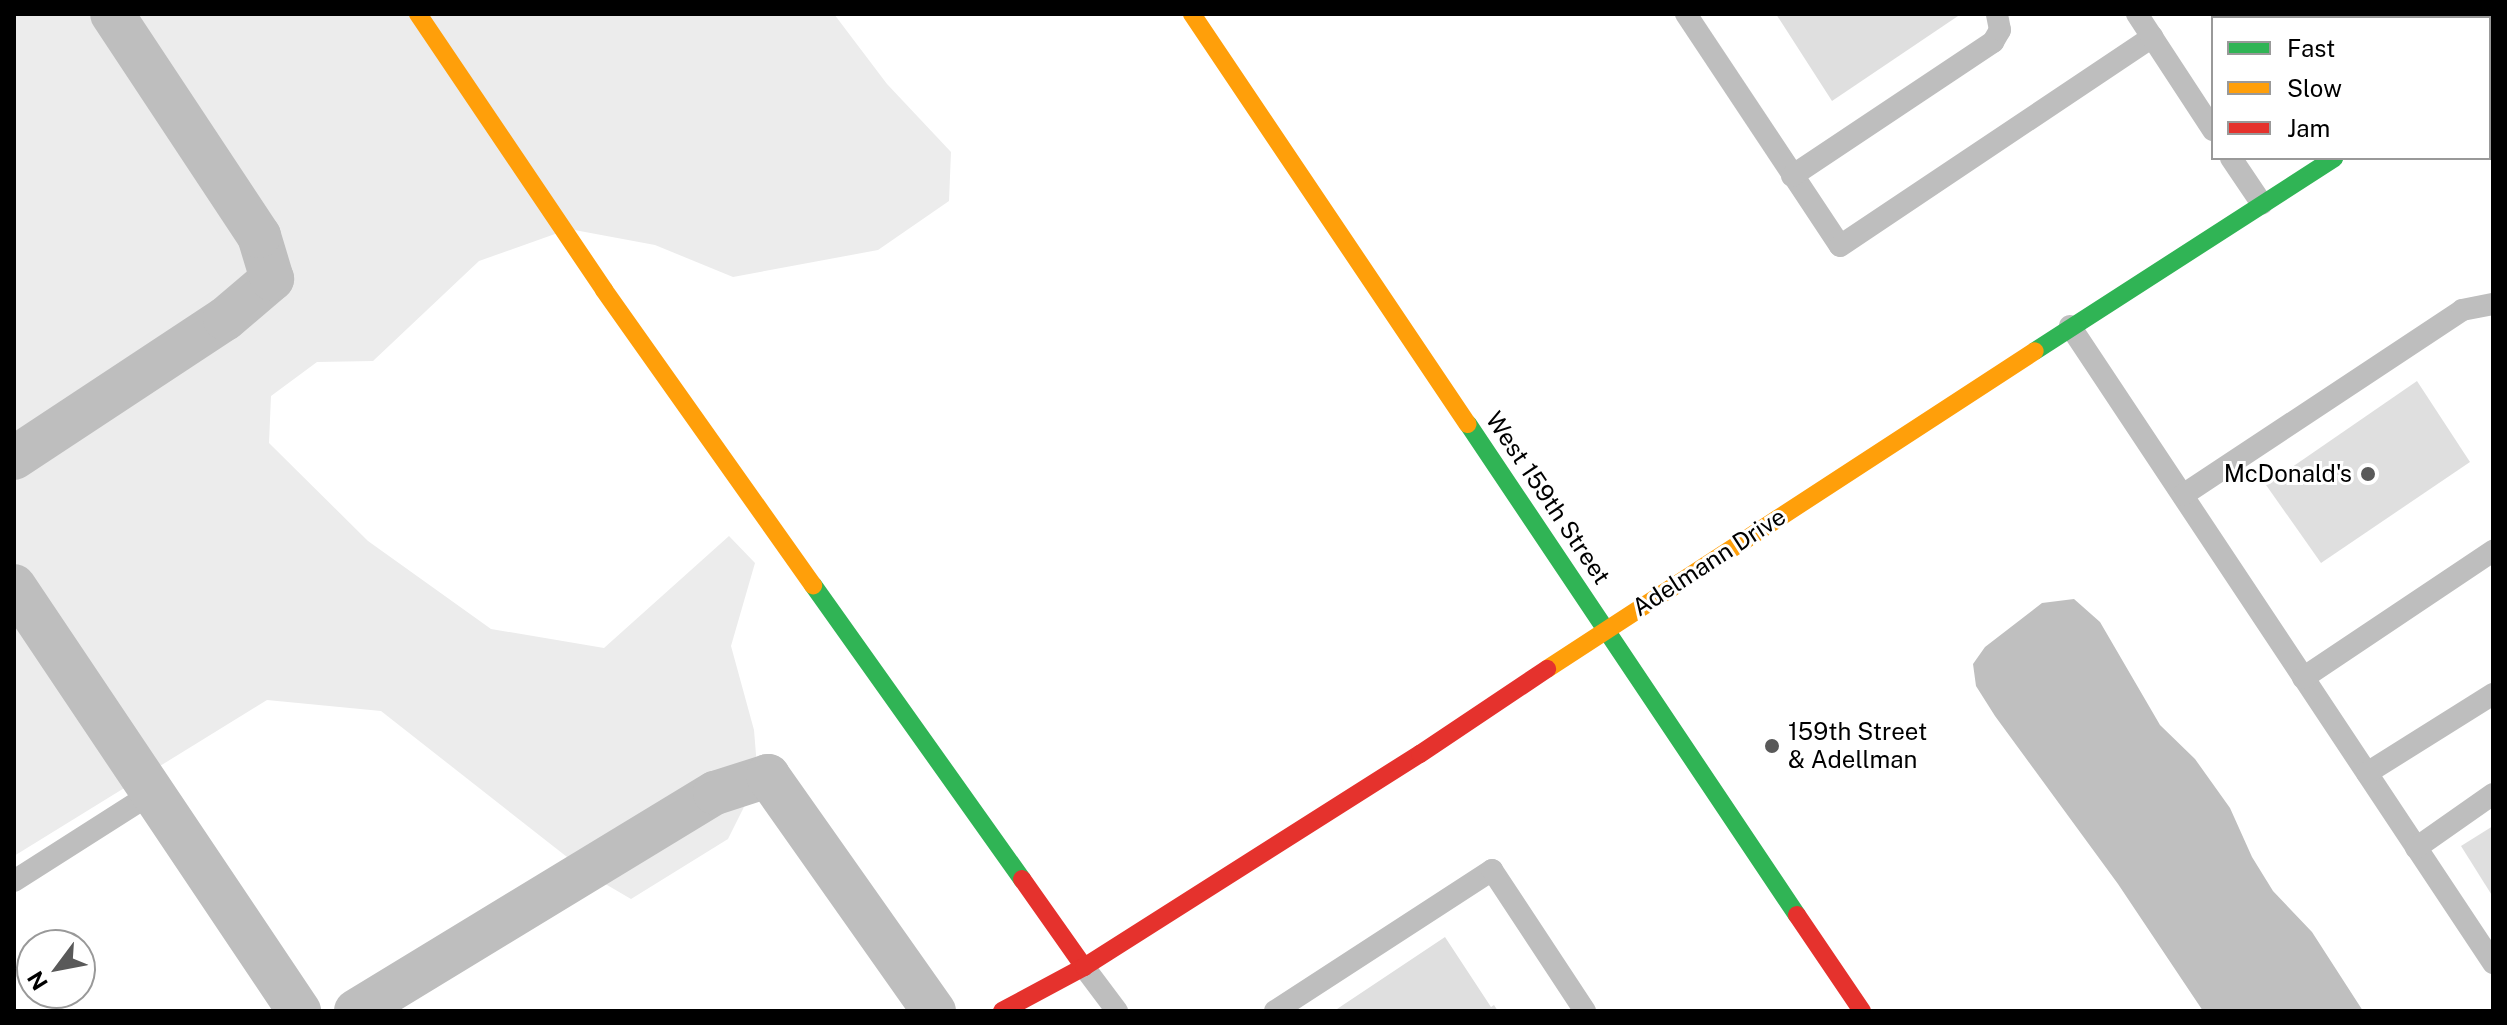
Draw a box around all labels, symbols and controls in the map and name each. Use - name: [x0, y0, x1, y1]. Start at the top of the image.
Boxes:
- legend: [2211, 16, 2491, 160]
- text: Fast: [2287, 34, 2335, 62]
- text: Slow: [2287, 74, 2342, 102]
- text: Jam: [2287, 114, 2330, 142]
- street label: West 159th Street: [1480, 406, 1616, 590]
- place label: McDonald's: [2224, 460, 2352, 488]
- marker: McDonald's: [2359, 465, 2377, 483]
- street label: Adelmann Drive: [1627, 502, 1791, 622]
- place label: 159th Street & Adellman: [1788, 718, 1927, 774]
- marker: 159th Street & Adellman: [1763, 737, 1781, 755]
- north arrow: [16, 929, 96, 1009]
- text: N: [22, 966, 53, 995]

